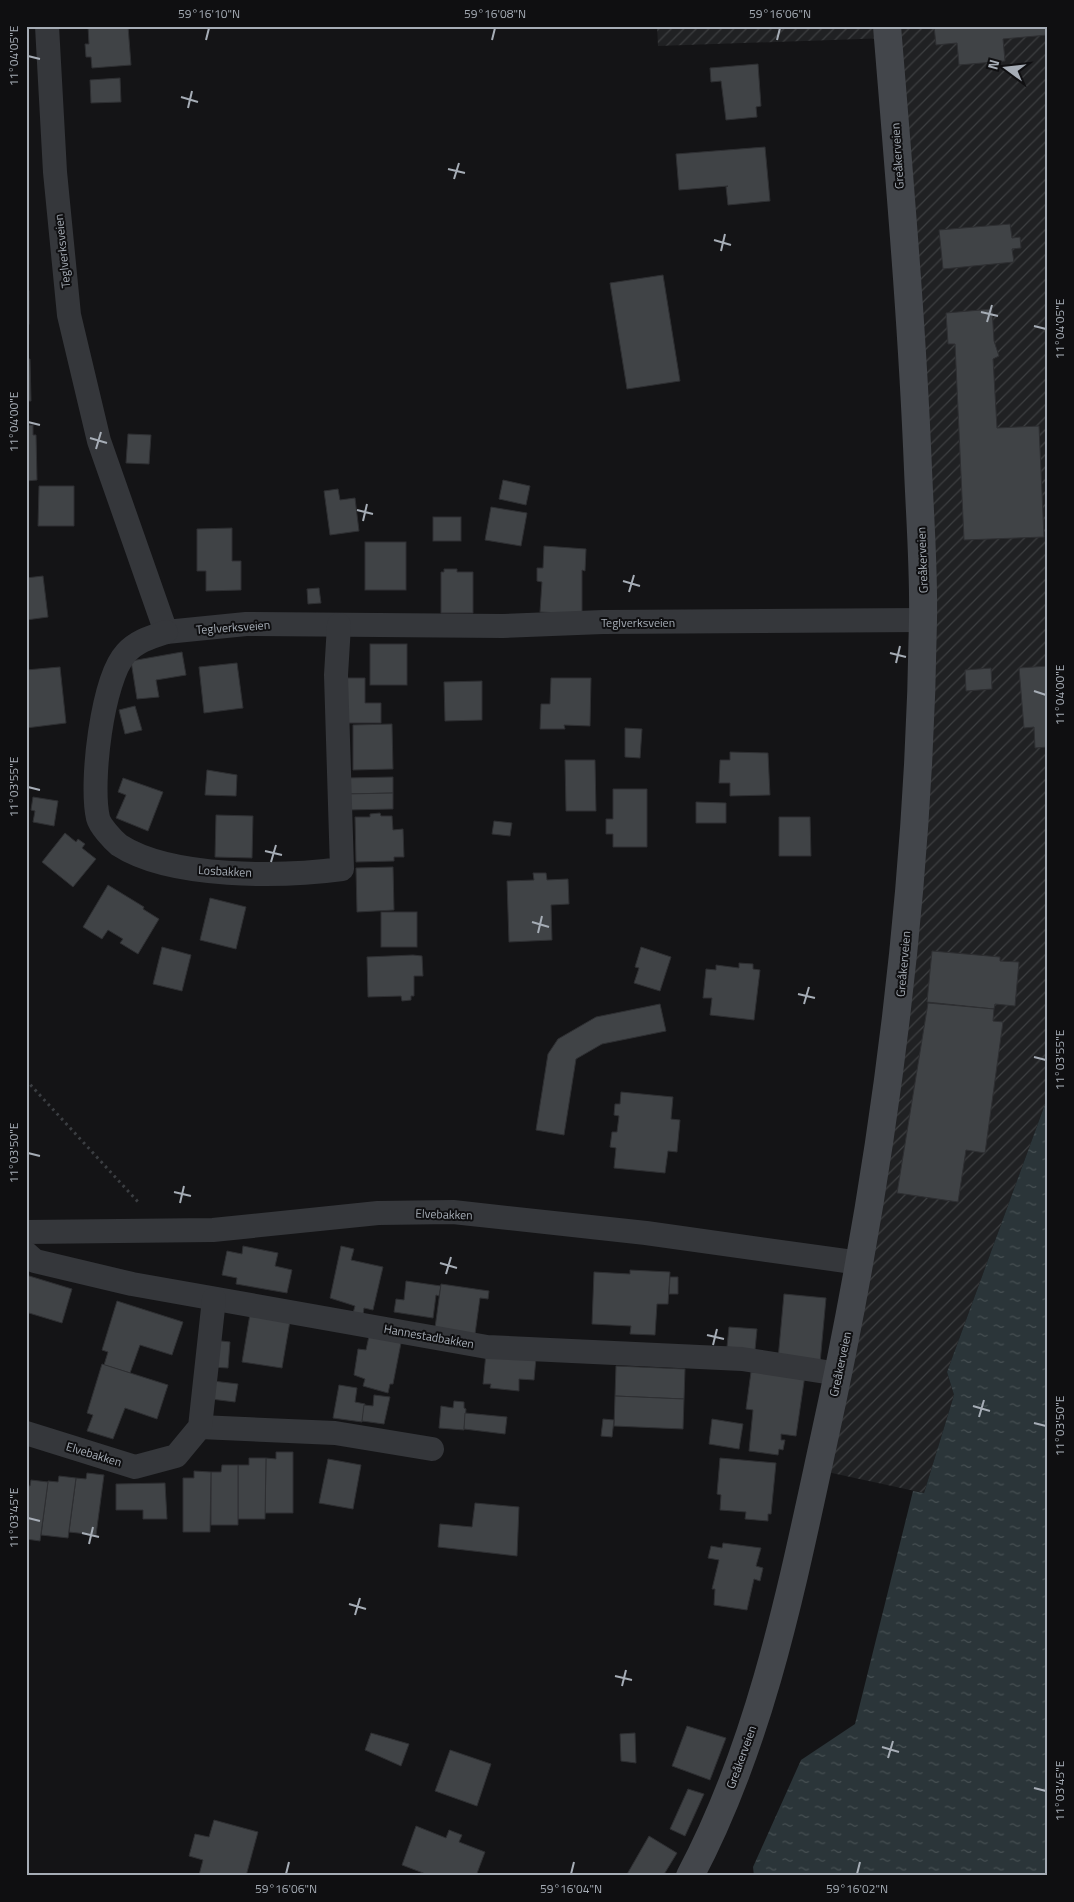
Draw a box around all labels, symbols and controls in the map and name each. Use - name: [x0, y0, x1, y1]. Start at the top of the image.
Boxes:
- text: 59°16'10"N: [178, 4, 240, 23]
- text: 59°16'08"N: [464, 4, 526, 23]
- text: 59°16'06"N: [749, 4, 811, 23]
- text: 11°04'05"E: [4, 25, 23, 86]
- north arrow: [982, 42, 1032, 92]
- text: N: [982, 57, 1004, 72]
- street label: Greåkerveien: [885, 122, 909, 190]
- street label: Teglverksveien: [49, 213, 75, 289]
- text: 11°04'05"E: [1050, 298, 1069, 359]
- text: 11°04'00"E: [4, 391, 23, 452]
- street label: Greåkerveien: [911, 527, 933, 593]
- street label: Teglverksveien: [601, 613, 675, 632]
- street label: Teglverksveien: [195, 615, 271, 639]
- text: 11°04'00"E: [1050, 664, 1069, 725]
- text: 11°03'55"E: [4, 756, 23, 817]
- street label: Losbakken: [198, 860, 252, 882]
- street label: Greåkerveien: [891, 930, 915, 998]
- text: 11°03'55"E: [1050, 1029, 1069, 1090]
- text: 11°03'50"E: [4, 1122, 23, 1183]
- street label: Elvebakken: [415, 1204, 473, 1224]
- street label: Hannestadbakken: [382, 1319, 476, 1353]
- street label: Greåkerveien: [824, 1330, 856, 1398]
- text: 11°03'50"E: [1050, 1395, 1069, 1456]
- street label: Elvebakken: [64, 1437, 124, 1471]
- text: 11°03'45"E: [4, 1487, 23, 1548]
- street label: Greåkerveien: [721, 1723, 761, 1791]
- text: 11°03'45"E: [1050, 1760, 1069, 1821]
- text: 59°16'06"N: [255, 1879, 317, 1898]
- text: 59°16'04"N: [540, 1879, 602, 1898]
- text: 59°16'02"N: [826, 1879, 888, 1898]

